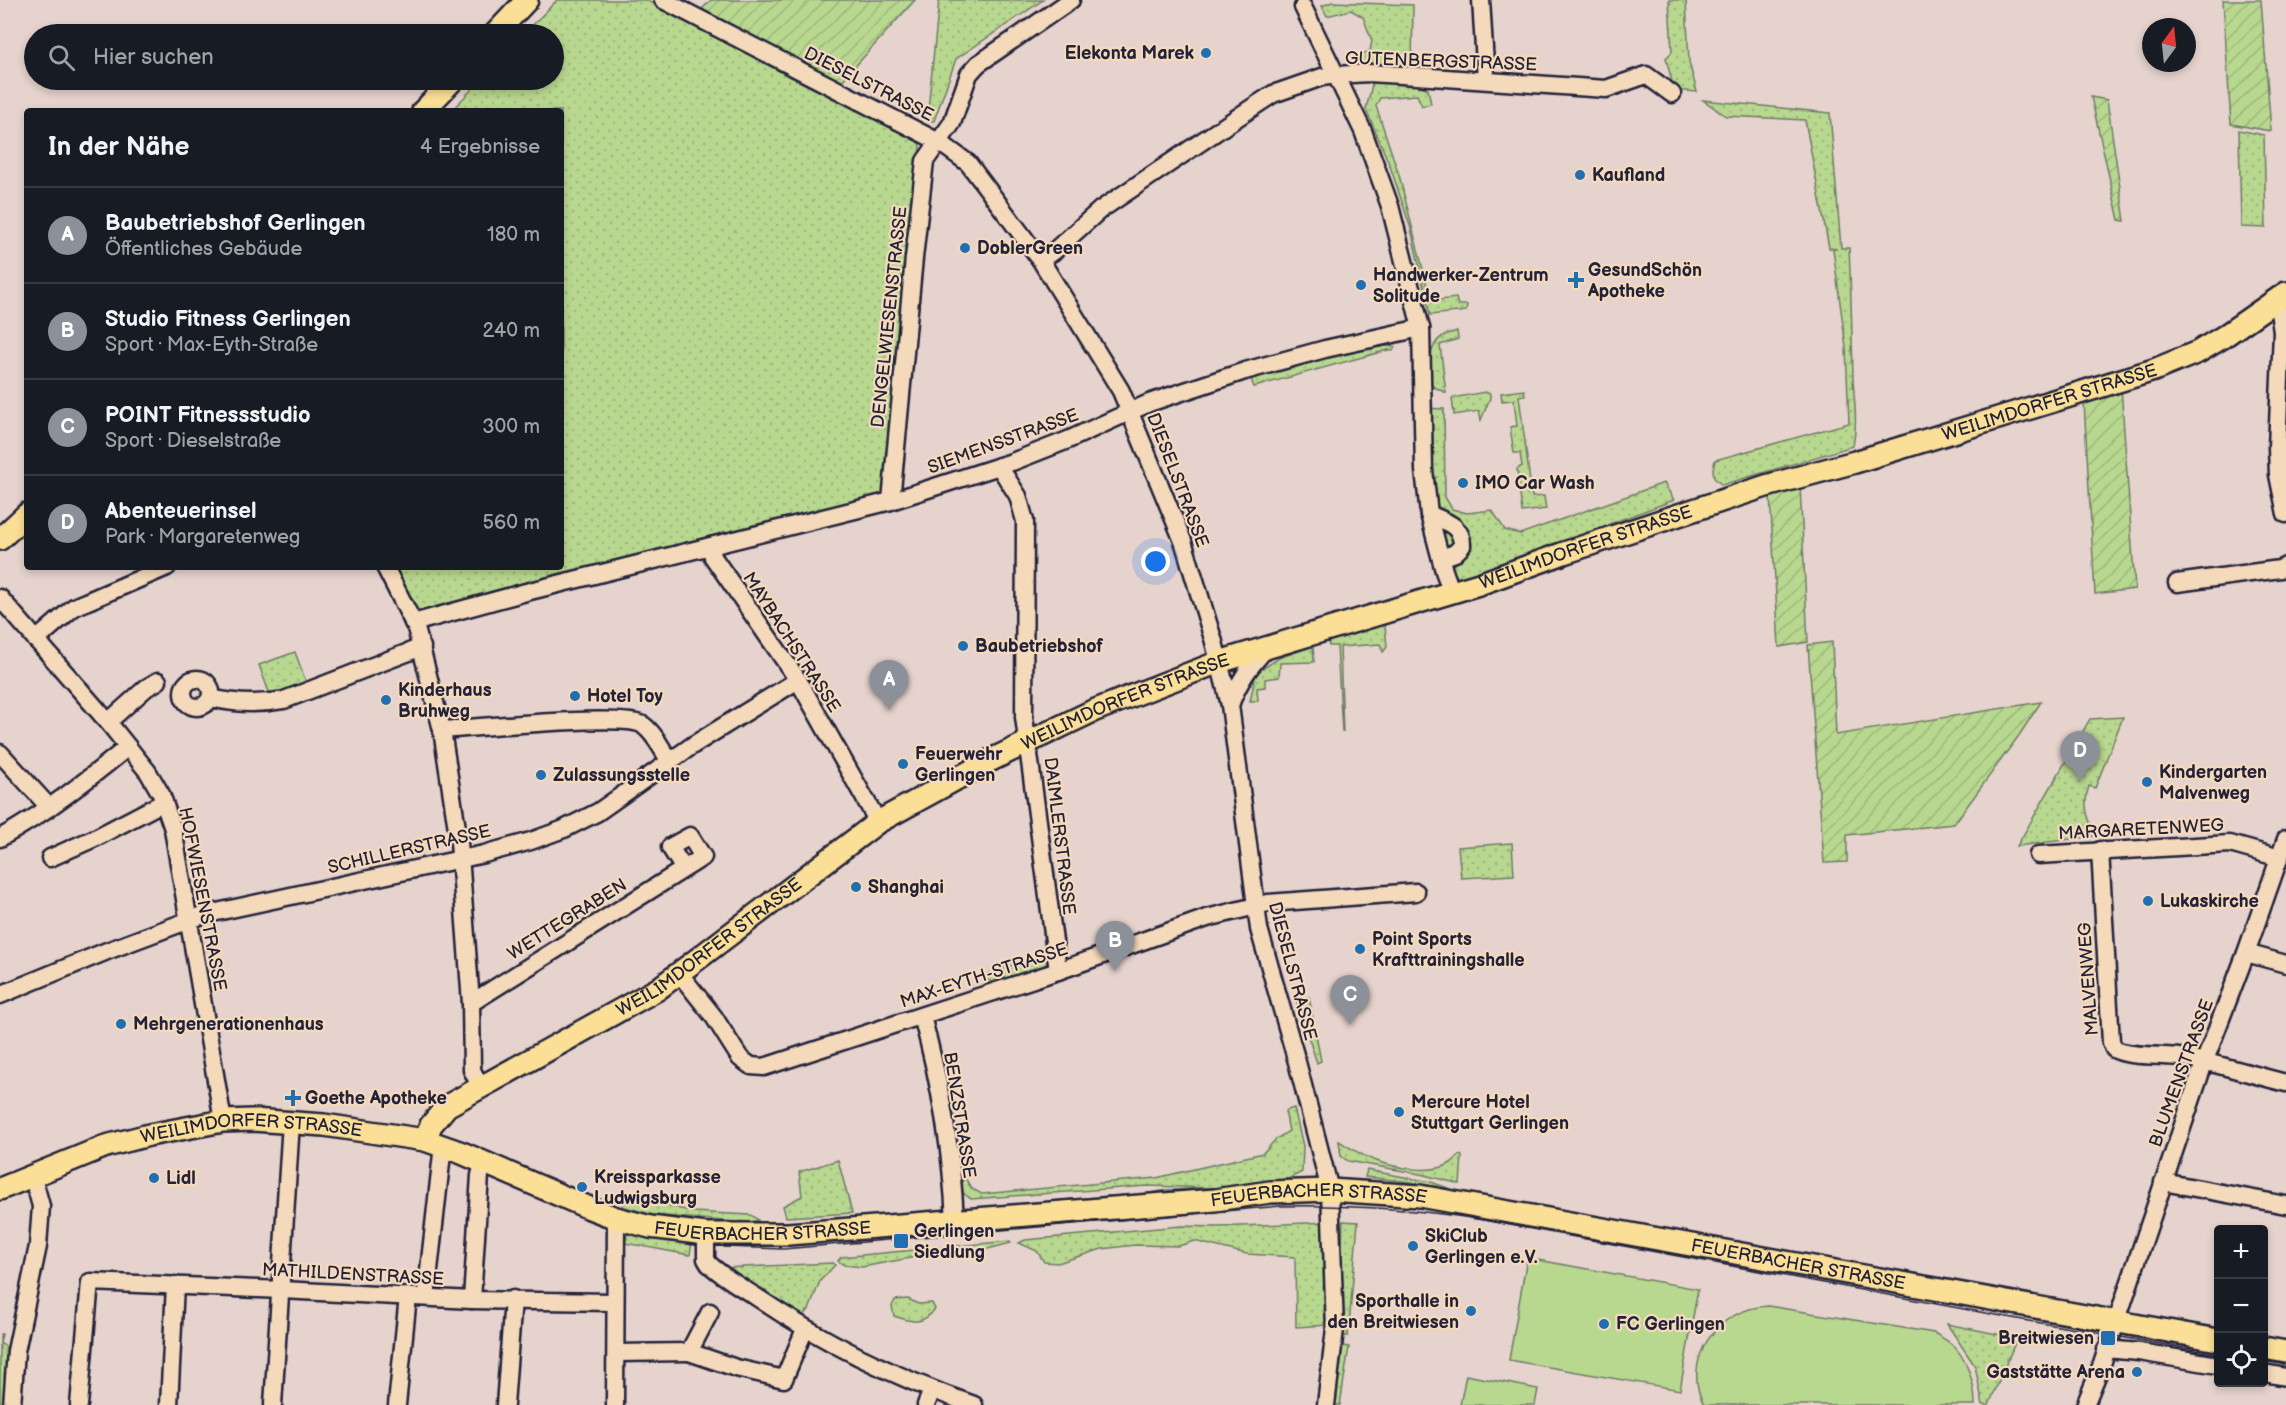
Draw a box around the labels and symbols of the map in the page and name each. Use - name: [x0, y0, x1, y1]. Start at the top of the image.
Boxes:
- north arrow: [2142, 18, 2196, 72]
- street label: DIESELSTRASSE: [801, 43, 937, 126]
- place label: Elekonta Marek: [1065, 43, 1195, 64]
- marker: Elekonta Marek: [1199, 46, 1213, 60]
- street label: GUTENBERGSTRASSE: [1345, 48, 1538, 75]
- place label: Kaufland: [1592, 165, 1665, 186]
- marker: Kaufland: [1573, 168, 1587, 182]
- street label: DENGELWIESENSTRASSE: [867, 205, 912, 429]
- place label: DoblerGreen: [977, 238, 1083, 259]
- marker: DoblerGreen: [958, 241, 972, 255]
- place label: GesundSchön Apotheke: [1587, 260, 1702, 302]
- place label: Handwerker-Zentrum Solitude: [1373, 265, 1549, 307]
- marker: GesundSchön Apotheke: [1569, 273, 1583, 287]
- marker: Handwerker-Zentrum Solitude: [1354, 278, 1368, 292]
- street label: WEILIMDORFER STRASSE: [1940, 360, 2160, 446]
- street label: SIEMENSSTRASSE: [925, 404, 1082, 479]
- street label: DIESELSTRASSE: [1142, 410, 1213, 551]
- place label: IMO Car Wash: [1475, 473, 1595, 494]
- marker: IMO Car Wash: [1456, 476, 1470, 490]
- street label: WEILIMDORFER STRASSE: [1477, 501, 1695, 594]
- your location: [1141, 547, 1170, 576]
- street label: MAYBACHSTRASSE: [738, 568, 845, 716]
- place label: Baubetriebshof: [975, 636, 1103, 657]
- marker: Baubetriebshof: [956, 639, 970, 653]
- street label: WEILIMDORFER STRASSE: [1018, 649, 1232, 755]
- pin: A: [870, 660, 908, 710]
- place label: Kinderhaus Bruhweg: [398, 680, 492, 722]
- place label: Hotel Toy: [587, 686, 664, 707]
- marker: Hotel Toy: [568, 689, 582, 703]
- marker: Kinderhaus Bruhweg: [379, 693, 393, 707]
- pin: D: [2060, 732, 2100, 781]
- place label: Feuerwehr Gerlingen: [915, 744, 1003, 786]
- street label: DAIMLERSTRASSE: [1039, 756, 1080, 916]
- marker: Feuerwehr Gerlingen: [896, 757, 910, 771]
- place label: Kindergarten Malvenweg: [2159, 762, 2267, 804]
- place label: Zulassungsstelle: [553, 765, 690, 786]
- marker: Zulassungsstelle: [534, 768, 548, 782]
- marker: Kindergarten Malvenweg: [2140, 775, 2154, 789]
- street label: HOFWIESENSTRASSE: [174, 805, 231, 993]
- street label: MARGARETENWEG: [2058, 815, 2225, 844]
- street label: SCHILLERSTRASSE: [326, 820, 493, 878]
- street label: WETTEGRABEN: [504, 874, 631, 965]
- street label: WEILIMDORFER STRASSE: [613, 874, 806, 1021]
- place label: Shanghai: [868, 877, 944, 898]
- marker: Shanghai: [849, 880, 863, 894]
- place label: Lukaskirche: [2160, 891, 2259, 912]
- marker: Lukaskirche: [2141, 894, 2155, 908]
- street label: DIESELSTRASSE: [1264, 900, 1321, 1043]
- pin: B: [1096, 922, 1134, 971]
- street label: MALVENWEG: [2074, 922, 2103, 1036]
- place label: Point Sports Krafttrainingshalle: [1372, 929, 1525, 971]
- street label: MAX-EYTH-STRASSE: [898, 938, 1071, 1013]
- marker: Point Sports Krafttrainingshalle: [1353, 942, 1367, 956]
- pin: C: [1330, 976, 1370, 1025]
- street label: BLUMENSTRASSE: [2145, 996, 2218, 1150]
- place label: Mehrgenerationenhaus: [133, 1014, 324, 1035]
- marker: Mehrgenerationenhaus: [114, 1017, 128, 1031]
- street label: BENZSTRASSE: [939, 1050, 980, 1180]
- place label: Goethe Apotheke: [305, 1088, 447, 1109]
- marker: Goethe Apotheke: [286, 1091, 300, 1105]
- place label: Mercure Hotel Stuttgart Gerlingen: [1411, 1092, 1569, 1134]
- marker: Mercure Hotel Stuttgart Gerlingen: [1392, 1105, 1406, 1119]
- street label: WEILIMDORFER STRASSE: [138, 1110, 364, 1148]
- place label: Kreissparkasse Ludwigsburg: [594, 1167, 721, 1209]
- place label: Lidl: [166, 1168, 196, 1189]
- marker: Lidl: [147, 1171, 161, 1185]
- marker: Kreissparkasse Ludwigsburg: [575, 1180, 589, 1194]
- street label: FEUERBACHER STRASSE: [1209, 1180, 1429, 1212]
- street label: FEUERBACHER STRASSE: [653, 1217, 872, 1245]
- place label: Gerlingen Siedlung: [914, 1221, 994, 1263]
- place label: SkiClub Gerlingen e.V.: [1425, 1226, 1538, 1268]
- marker: Gerlingen Siedlung: [892, 1232, 910, 1250]
- street label: FEUERBACHER STRASSE: [1689, 1235, 1907, 1294]
- marker: SkiClub Gerlingen e.V.: [1406, 1239, 1420, 1253]
- street label: MATHILDENSTRASSE: [262, 1259, 444, 1290]
- place label: Sporthalle in den Breitwiesen: [1327, 1291, 1459, 1333]
- marker: Sporthalle in den Breitwiesen: [1464, 1304, 1478, 1318]
- place label: FC Gerlingen: [1616, 1314, 1725, 1335]
- marker: FC Gerlingen: [1597, 1317, 1611, 1331]
- place label: Breitwiesen: [1998, 1328, 2094, 1349]
- marker: Breitwiesen: [2099, 1329, 2117, 1347]
- place label: Gaststätte Arena: [1987, 1362, 2125, 1383]
- marker: Gaststätte Arena: [2130, 1365, 2144, 1379]

